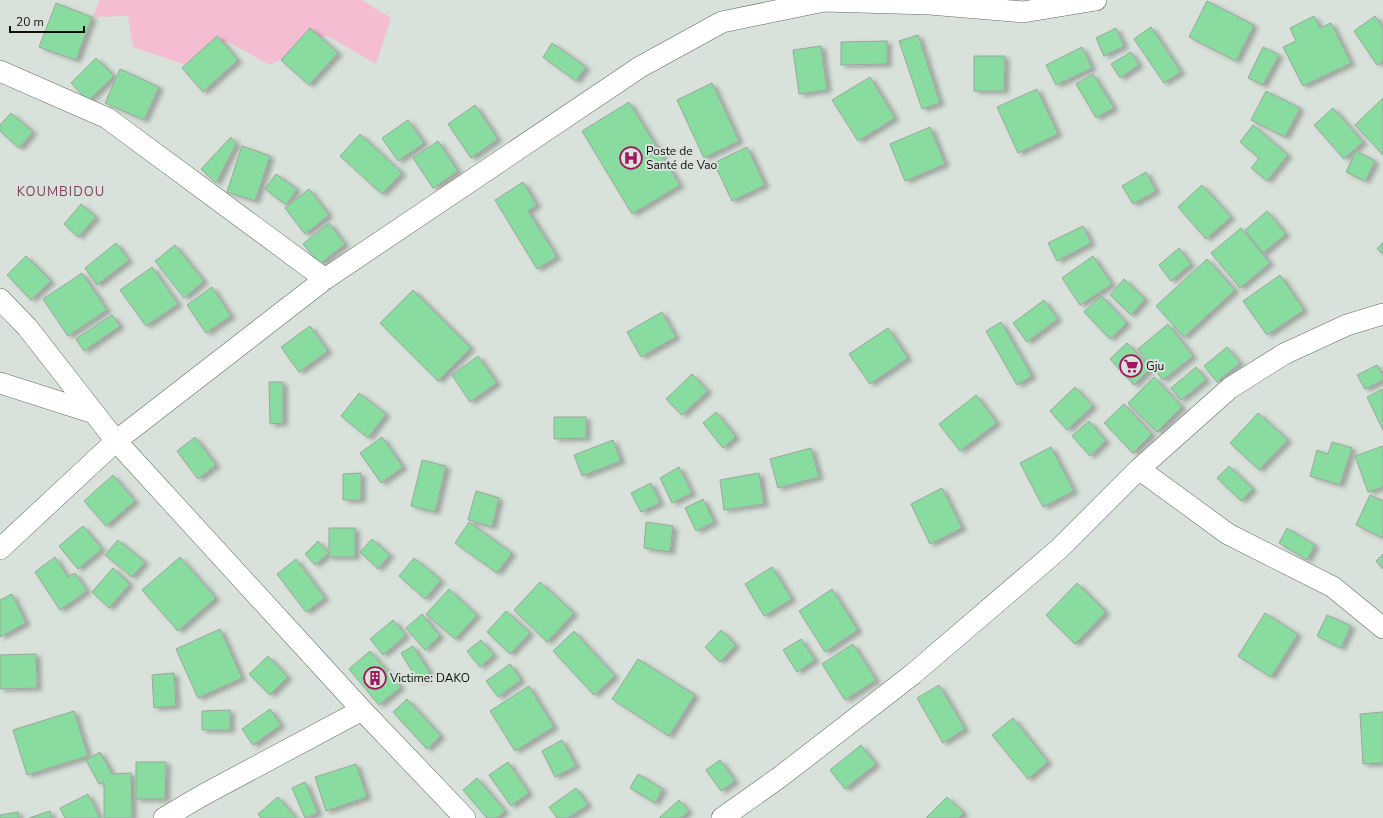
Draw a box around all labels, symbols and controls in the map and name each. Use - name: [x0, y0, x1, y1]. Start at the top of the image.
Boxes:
- scale bar: [10, 8, 84, 34]
- text: 20 m: [16, 14, 44, 30]
- place label: Poste de Santé de Vao: [646, 143, 718, 173]
- hospital icon: Poste de Santé de Vao: [618, 145, 644, 171]
- district label: KOUMBIDOU: [17, 183, 105, 201]
- supermarket icon: Gju: [1118, 353, 1144, 379]
- place label: Gju: [1146, 358, 1164, 374]
- building icon: Victime: DAKO: [362, 665, 388, 691]
- place label: Victime: DAKO: [389, 670, 470, 686]

